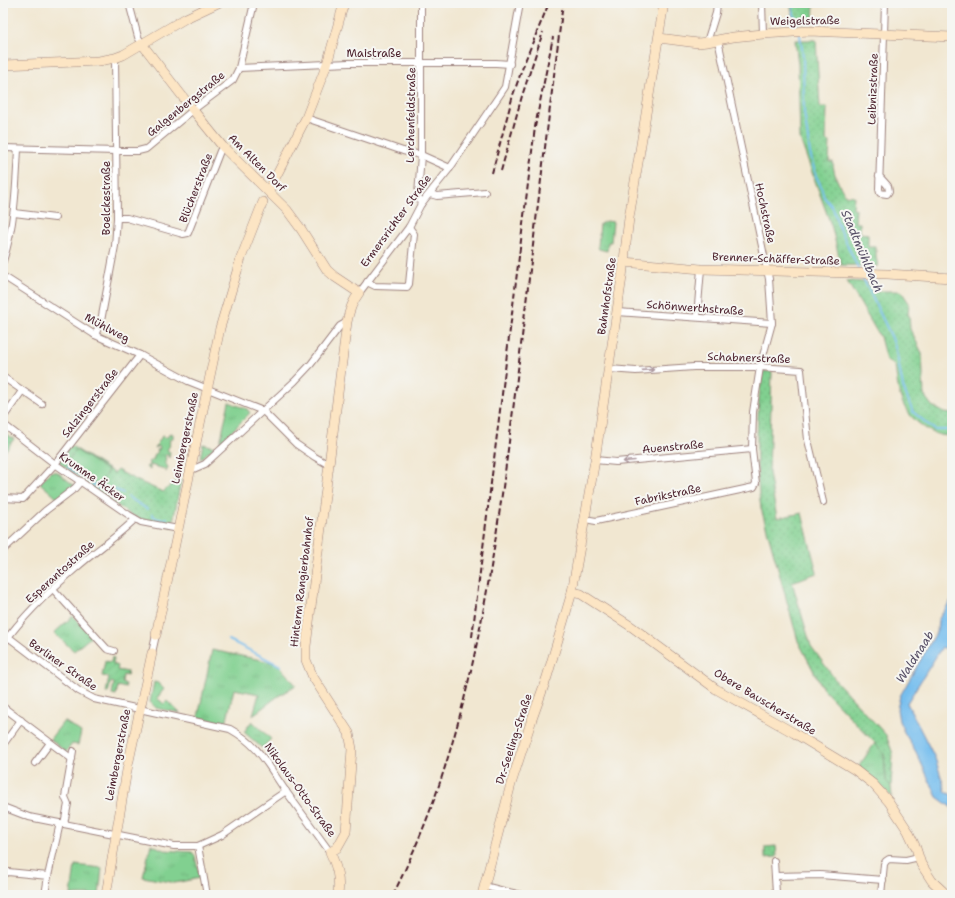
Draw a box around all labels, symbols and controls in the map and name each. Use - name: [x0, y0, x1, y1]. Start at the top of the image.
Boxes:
- street label: Weigelstraße: [770, 13, 840, 29]
- street label: Maistraße: [347, 46, 401, 61]
- street label: Leibnizstraße: [864, 53, 882, 125]
- street label: Lerchenfeldstraße: [403, 67, 419, 163]
- street label: Galgenbergstraße: [144, 68, 228, 140]
- street label: Am Alten Dorf: [225, 131, 290, 196]
- street label: Blücherstraße: [176, 151, 216, 225]
- street label: Boelckestraße: [99, 161, 114, 235]
- street label: Ermersrichter Straße: [357, 172, 435, 270]
- street label: Hochstraße: [751, 181, 779, 245]
- water label: Stadtmühlbach: [837, 207, 887, 295]
- street label: Brenner-Schäffer-Straße: [712, 249, 840, 269]
- street label: Bahnhofstraße: [594, 256, 620, 336]
- street label: Schönwerthstraße: [646, 297, 744, 319]
- street label: Mühlweg: [82, 310, 132, 346]
- street label: Schabnerstraße: [707, 349, 791, 367]
- street label: Salzingerstraße: [58, 365, 122, 441]
- one-way arrow: [641, 366, 654, 373]
- street label: Leimbergerstraße: [168, 391, 202, 485]
- street label: Auenstraße: [642, 437, 704, 457]
- street label: Krumme Äcker: [56, 449, 128, 505]
- one-way arrow: [623, 457, 636, 464]
- street label: Fabrikstraße: [633, 481, 703, 509]
- street label: Hinterm Rangierbahnhof: [287, 515, 318, 648]
- street label: Esperantostraße: [22, 537, 98, 607]
- water label: Waldnaab: [892, 628, 938, 686]
- street label: Berliner Straße: [26, 636, 100, 694]
- street label: Obere Bauscherstraße: [711, 665, 819, 739]
- street label: Dr.-Seeling-Straße: [492, 692, 536, 786]
- street label: Leimbergerstraße: [102, 708, 134, 802]
- street label: Nikolaus-Otto-Straße: [261, 740, 339, 840]

